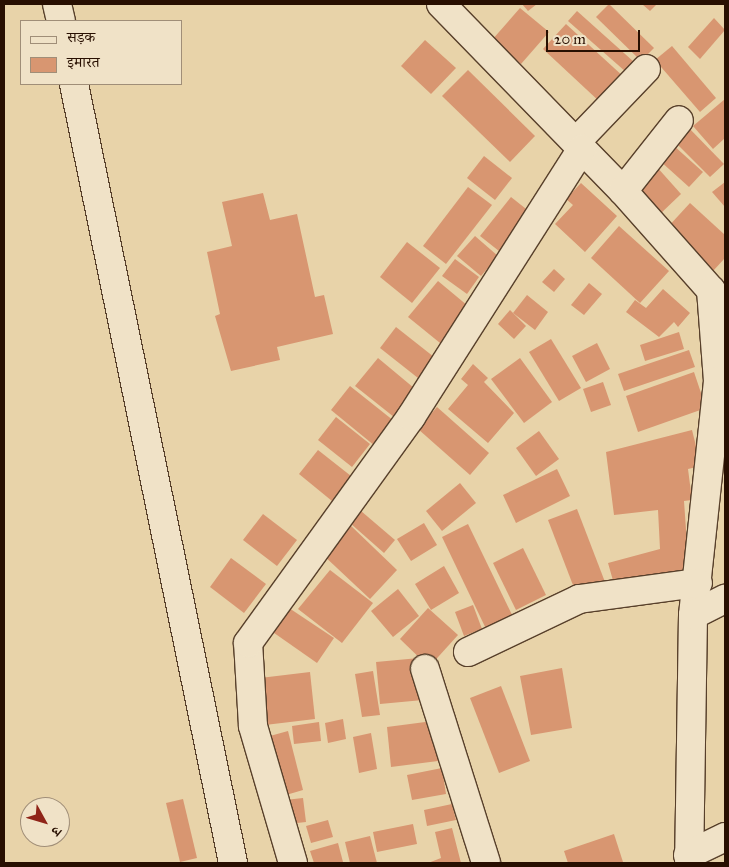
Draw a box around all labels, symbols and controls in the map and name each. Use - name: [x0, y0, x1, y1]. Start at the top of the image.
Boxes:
- legend: [20, 20, 182, 85]
- scale bar: [549, 20, 643, 52]
- text: सड़क: [67, 28, 95, 46]
- text: 20 m: [554, 30, 586, 48]
- text: इमारत: [67, 53, 100, 71]
- north arrow: [20, 797, 70, 847]
- text: उ: [47, 823, 65, 839]

